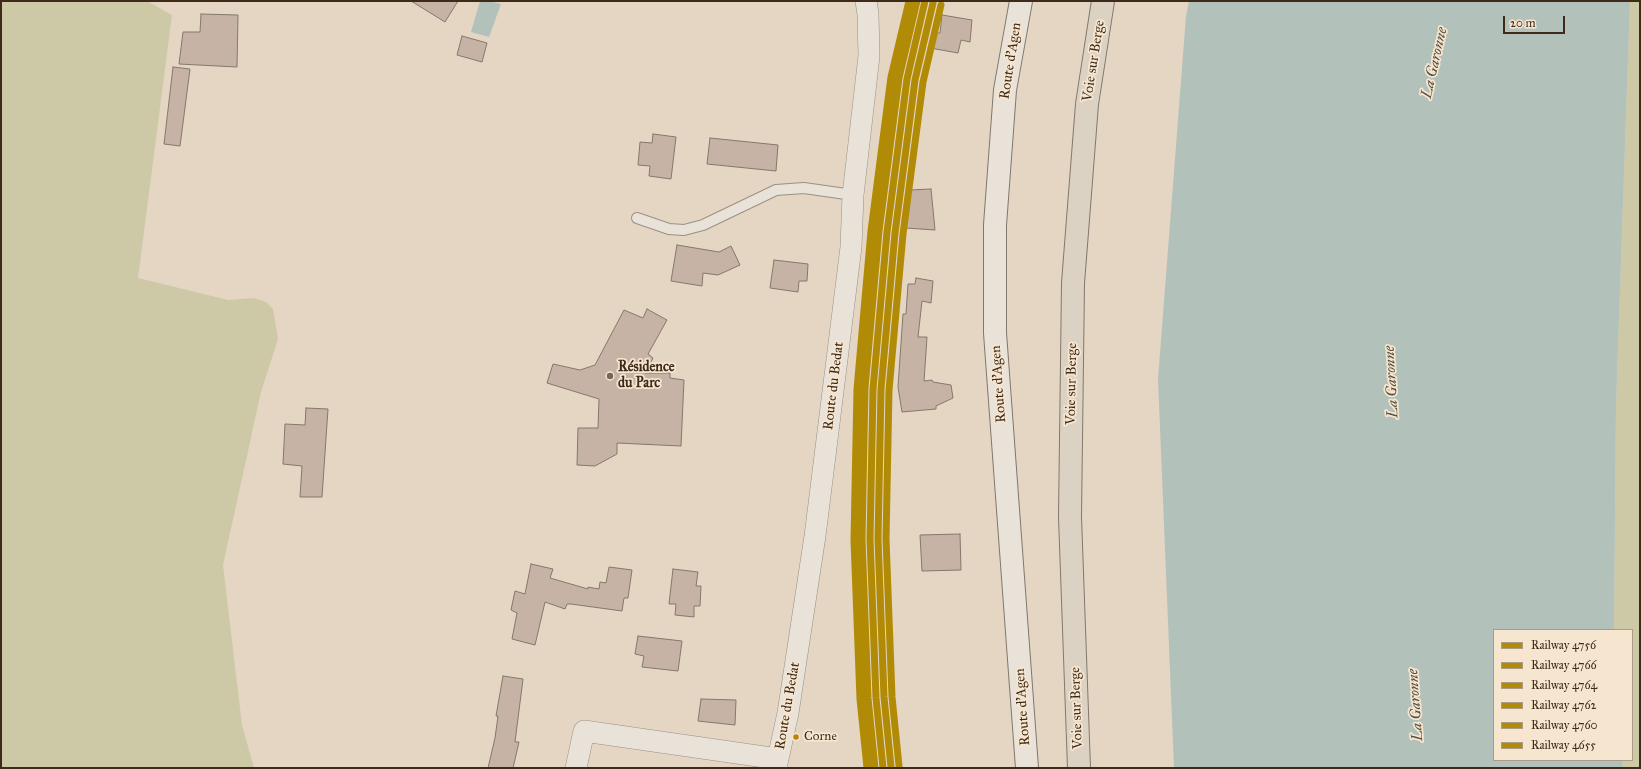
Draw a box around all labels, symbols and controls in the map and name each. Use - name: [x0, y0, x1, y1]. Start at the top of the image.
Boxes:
- scale bar: [1505, 8, 1567, 34]
- text: 20 m: [1510, 16, 1536, 30]
- street label: Voie sur Berge: [1079, 19, 1109, 103]
- street label: Route d'Agen: [997, 21, 1025, 101]
- water label: La Garonne: [1418, 26, 1452, 100]
- street label: Route du Bedat: [820, 341, 848, 431]
- street label: Voie sur Berge: [1063, 343, 1081, 425]
- street label: Route d'Agen: [988, 345, 1010, 423]
- water label: La Garonne: [1381, 345, 1403, 419]
- place label: Résidence du Parc: [618, 360, 675, 392]
- marker: Résidence du Parc: [605, 371, 615, 381]
- legend: [1493, 629, 1633, 761]
- text: Railway 4756: [1531, 638, 1596, 652]
- text: Railway 4766: [1531, 658, 1597, 672]
- street label: Route du Bedat: [772, 661, 804, 751]
- street label: Voie sur Berge: [1067, 667, 1087, 749]
- street label: Route d'Agen: [1012, 668, 1034, 746]
- water label: La Garonne: [1405, 668, 1427, 742]
- text: Railway 4764: [1531, 678, 1597, 692]
- text: Railway 4762: [1531, 698, 1596, 712]
- text: Railway 4760: [1531, 718, 1598, 732]
- place label: Corne: [804, 729, 837, 745]
- marker: Corne: [791, 732, 801, 742]
- text: Railway 4655: [1531, 738, 1596, 752]

